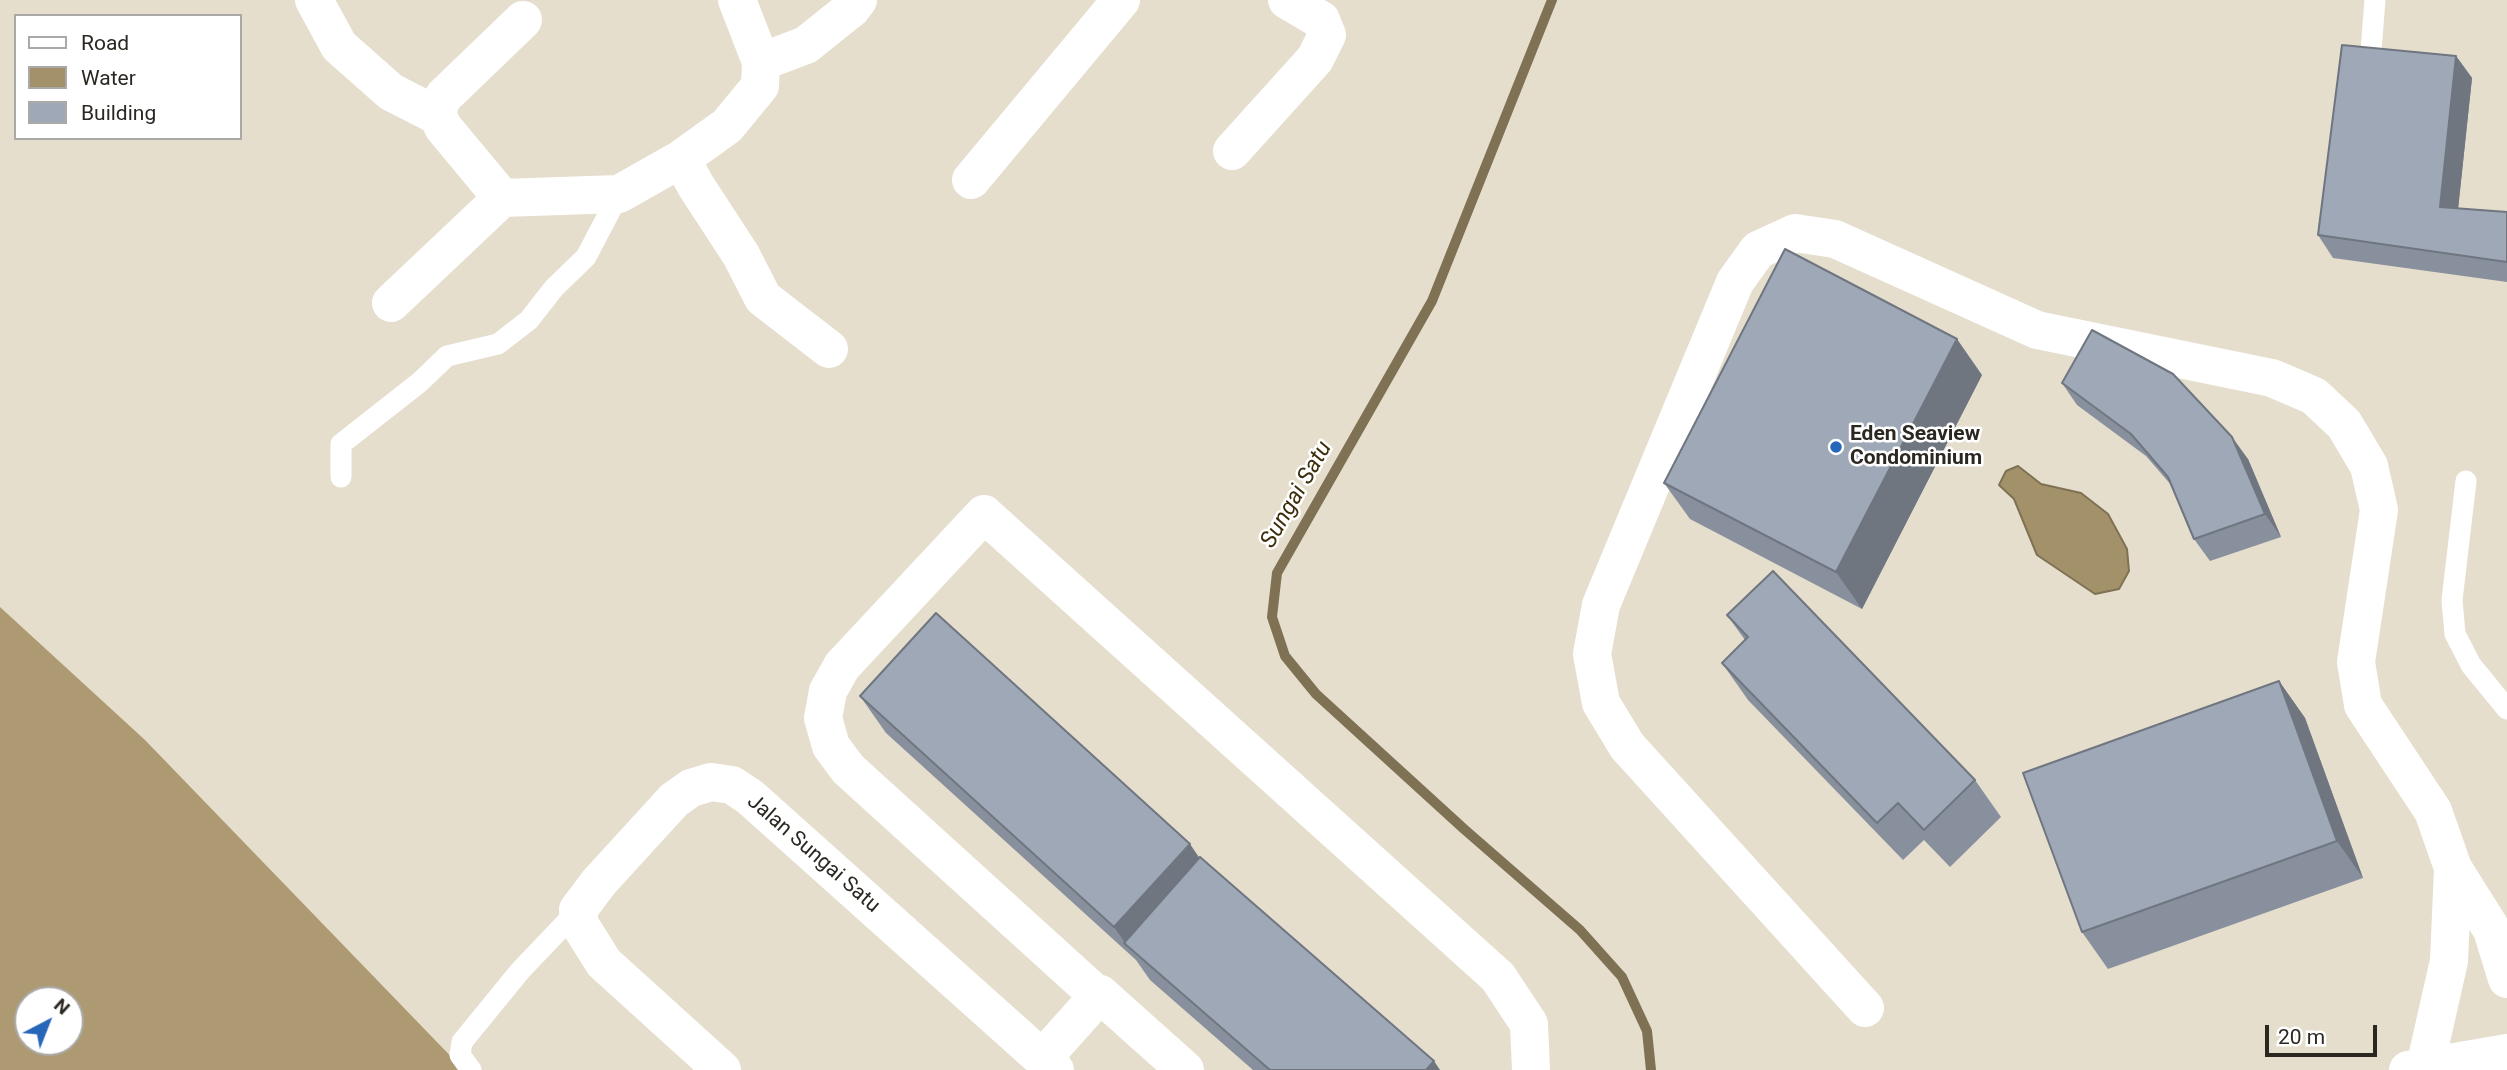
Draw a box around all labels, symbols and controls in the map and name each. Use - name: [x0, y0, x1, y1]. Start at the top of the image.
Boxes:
- legend: [14, 14, 242, 140]
- text: Road: [81, 31, 129, 55]
- text: Water: [81, 66, 136, 90]
- text: Building: [81, 101, 156, 125]
- place label: Eden Seaview Condominium: [1850, 422, 1982, 472]
- water label: Sungai Satu: [1255, 437, 1339, 553]
- marker: Eden Seaview Condominium: [1828, 439, 1844, 455]
- street label: Jalan Sungai Satu: [741, 789, 885, 919]
- north arrow: [14, 986, 84, 1056]
- text: N: [49, 993, 75, 1020]
- scale bar: [2269, 1010, 2381, 1054]
- text: 20 m: [2278, 1025, 2325, 1049]

